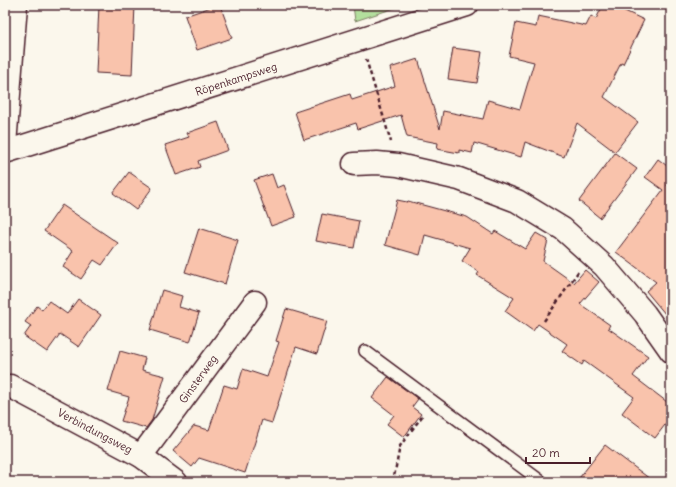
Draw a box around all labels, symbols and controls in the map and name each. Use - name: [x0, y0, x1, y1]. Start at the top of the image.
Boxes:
- street label: Röpenkampsweg: [193, 59, 279, 99]
- street label: Ginsterweg: [176, 352, 220, 406]
- street label: Verbindungsweg: [55, 405, 135, 457]
- scale bar: [526, 439, 590, 465]
- text: 20 m: [532, 445, 560, 460]

